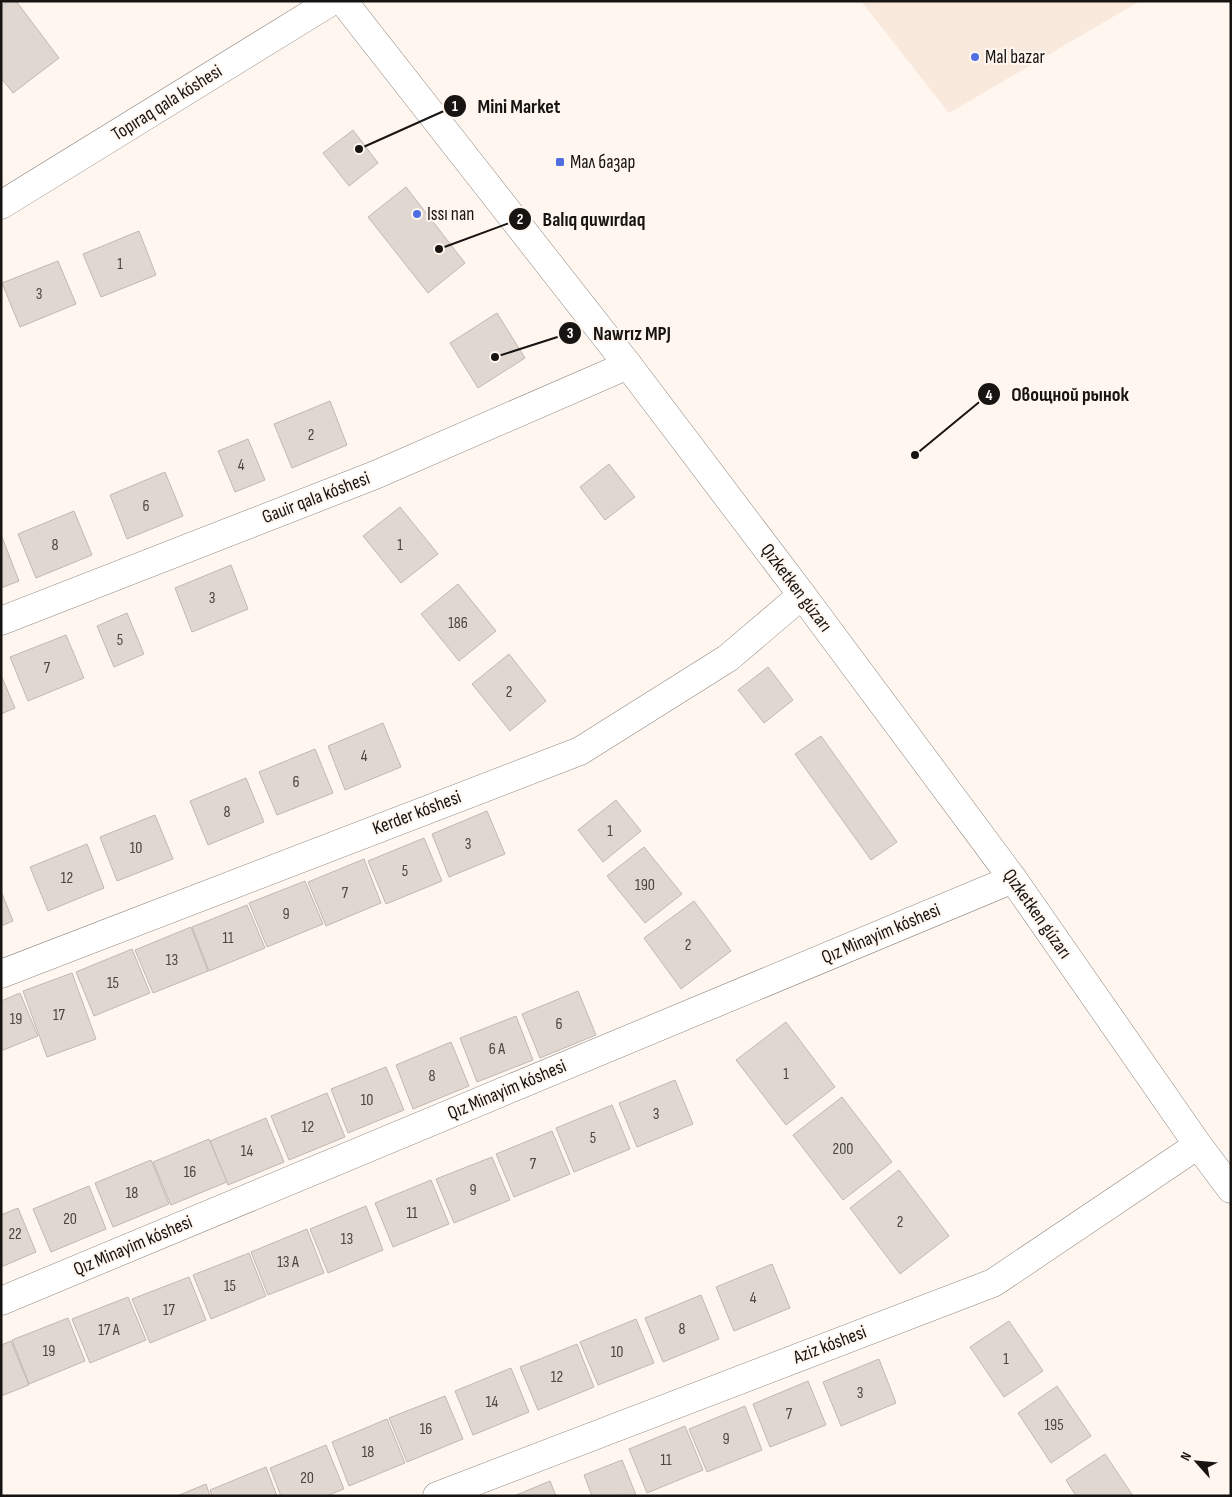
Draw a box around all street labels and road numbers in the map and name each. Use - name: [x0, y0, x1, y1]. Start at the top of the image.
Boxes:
- street label: Topıraq qala kóshesi: [107, 60, 227, 146]
- street label: Gauir qala kóshesi: [259, 467, 373, 529]
- street label: Qızketken gúzarı: [755, 539, 837, 637]
- street label: Kerder kóshesi: [370, 786, 464, 840]
- street label: Qızketken gúzarı: [998, 865, 1076, 963]
- street label: Qız Minayim kóshesi: [818, 899, 944, 969]
- street label: Qız Minayim kóshesi: [444, 1055, 570, 1125]
- street label: Qız Minayim kóshesi: [70, 1211, 196, 1281]
- street label: Aziz kóshesi: [789, 1321, 870, 1370]

